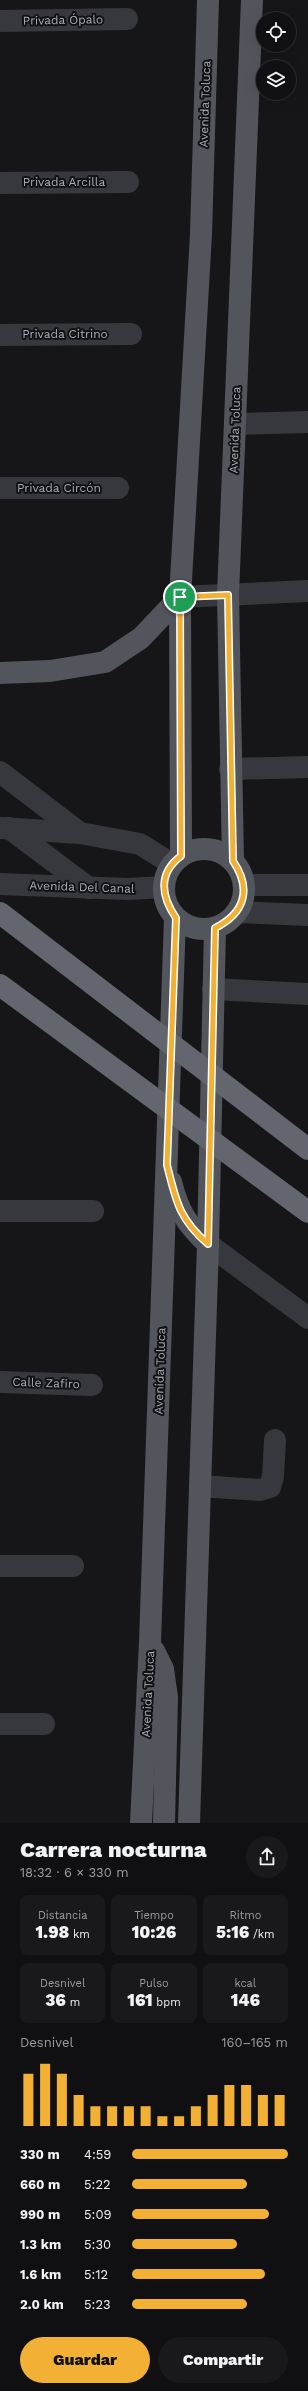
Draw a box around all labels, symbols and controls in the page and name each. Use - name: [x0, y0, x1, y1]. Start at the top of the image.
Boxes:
- street label: Privada Ópalo: [23, 12, 103, 28]
- map controls: [256, 12, 296, 100]
- button: locate: [256, 12, 296, 52]
- street label: Avenida Toluca: [196, 60, 214, 148]
- button: layers: [256, 60, 296, 100]
- street label: Privada Arcilla: [23, 175, 106, 189]
- street label: Privada Citrino: [22, 327, 108, 341]
- street label: Avenida Toluca: [226, 386, 244, 474]
- street label: Privada Circón: [17, 481, 101, 495]
- pin: [163, 580, 197, 614]
- icon: arrive: [169, 586, 191, 608]
- street label: Avenida Del Canal: [29, 878, 135, 896]
- street label: Avenida Toluca: [151, 1327, 169, 1415]
- street label: Calle Zafiro: [12, 1375, 80, 1391]
- street label: Avenida Toluca: [139, 1650, 157, 1738]
- button: share: [246, 1836, 288, 1878]
- text: Carrera nocturna: [20, 1837, 207, 1862]
- text: 18:32 · 6 × 330 m: [20, 1865, 129, 1880]
- text: Distancia: [38, 1909, 87, 1922]
- text: Tiempo: [134, 1909, 174, 1922]
- text: Ritmo: [229, 1909, 261, 1922]
- text: 1.98: [35, 1922, 69, 1942]
- text: 10:26: [132, 1922, 176, 1942]
- text: 5:16: [216, 1922, 249, 1942]
- text: km: [69, 1928, 90, 1941]
- text: /km: [249, 1928, 275, 1941]
- text: Desnivel: [40, 1977, 85, 1990]
- text: Pulso: [139, 1977, 169, 1990]
- text: kcal: [234, 1977, 256, 1990]
- text: 36: [45, 1990, 66, 2010]
- text: 161: [127, 1990, 153, 2010]
- text: 146: [231, 1990, 260, 2010]
- text: m: [66, 1996, 80, 2009]
- text: bpm: [153, 1996, 181, 2009]
- text: Desnivel: [20, 2035, 73, 2050]
- text: 160–165 m: [221, 2035, 288, 2050]
- text: 330 m: [20, 2147, 60, 2162]
- text: 4:59: [84, 2147, 111, 2162]
- text: 660 m: [20, 2177, 60, 2192]
- text: 5:22: [84, 2177, 111, 2192]
- text: 990 m: [20, 2207, 60, 2222]
- text: 5:09: [84, 2207, 112, 2222]
- text: 1.3 km: [20, 2237, 61, 2252]
- text: 5:30: [84, 2237, 111, 2252]
- text: 1.6 km: [20, 2267, 61, 2282]
- text: 5:12: [84, 2267, 108, 2282]
- text: 2.0 km: [20, 2297, 64, 2312]
- text: 5:23: [84, 2297, 111, 2312]
- button: Guardar: [20, 2337, 150, 2383]
- button: Compartir: [158, 2337, 288, 2383]

